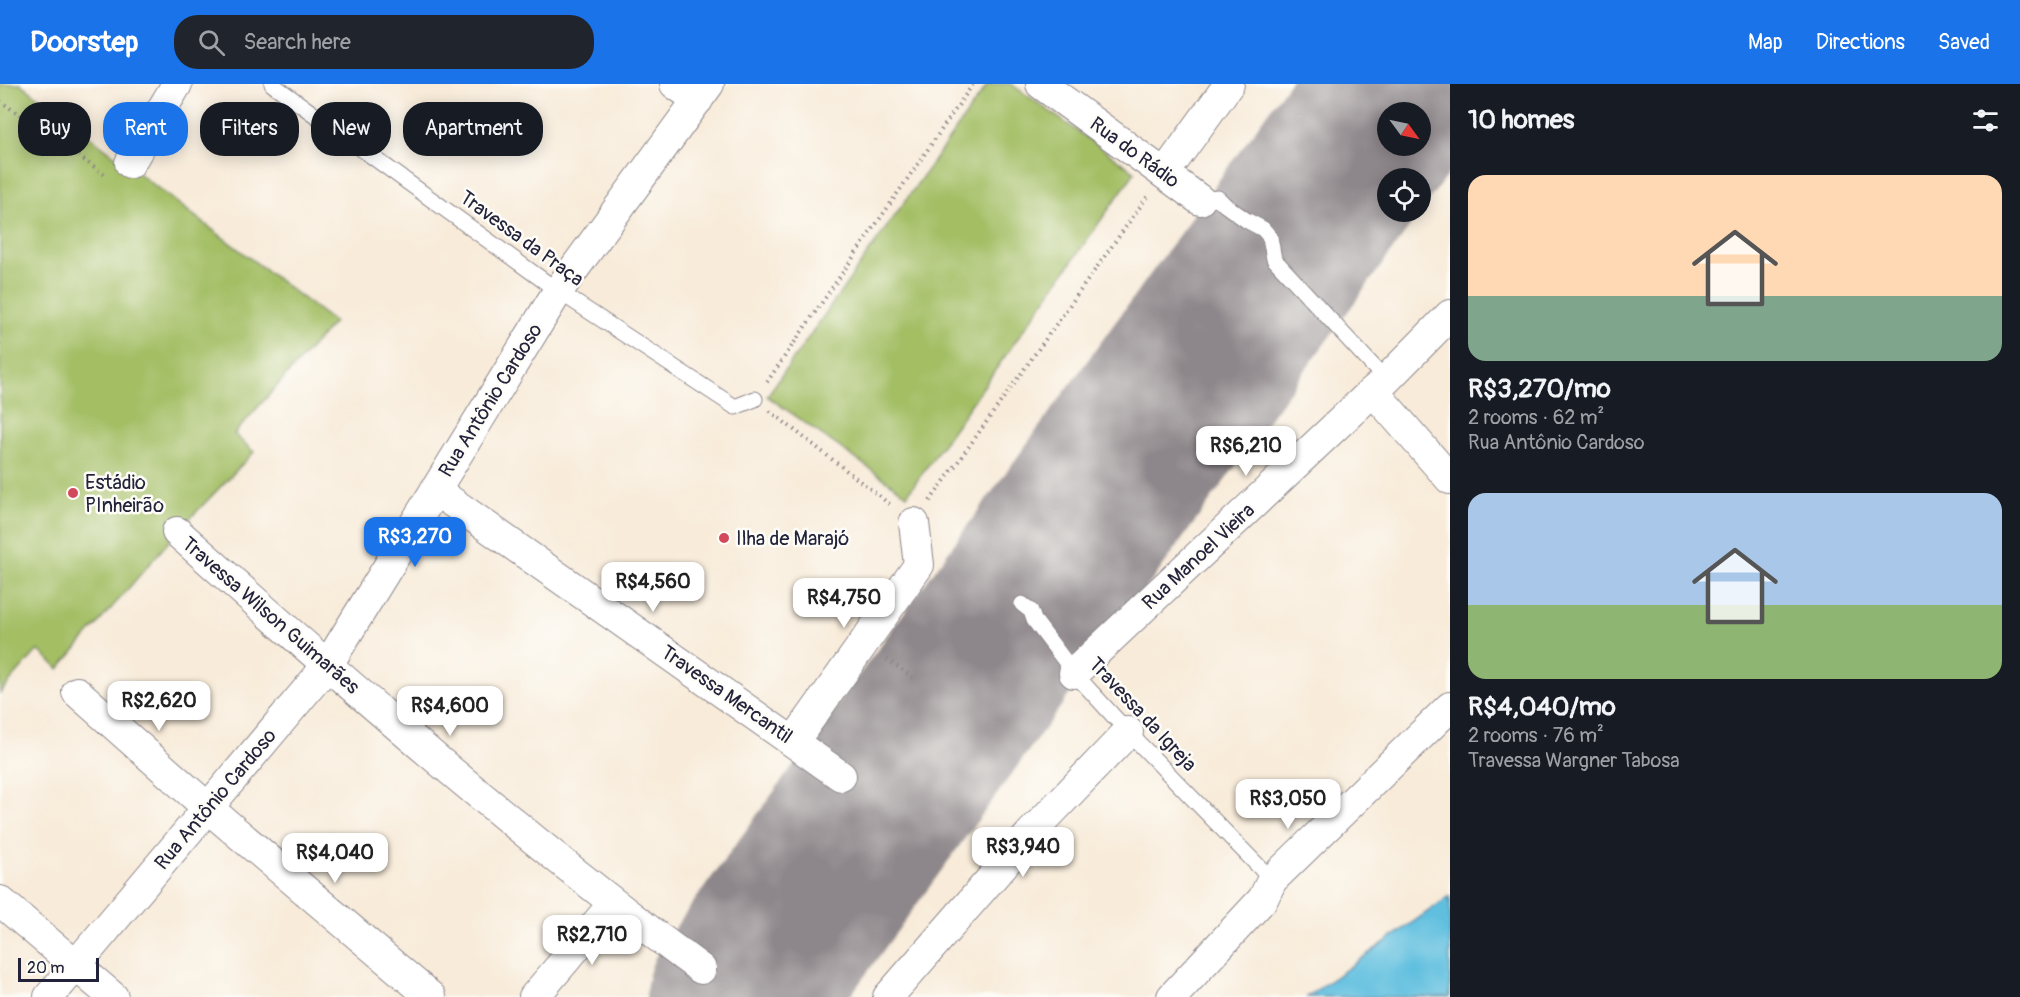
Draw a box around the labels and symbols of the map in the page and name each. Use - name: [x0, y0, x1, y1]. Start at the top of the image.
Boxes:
- north arrow: [1377, 102, 1431, 156]
- street label: Rua do Rádio: [1085, 111, 1185, 193]
- street label: Travessa da Praça: [455, 185, 589, 292]
- street label: Rua Antônio Cardoso: [433, 319, 548, 482]
- pin: R$6,210: [1191, 426, 1301, 477]
- place label: Estádio PInheirão: [85, 470, 164, 518]
- marker: Estádio PInheirão: [66, 486, 80, 500]
- street label: Rua Manoel Vieira: [1137, 498, 1260, 615]
- pin: R$3,270: [360, 517, 470, 568]
- place label: Ilha de Marajó: [736, 526, 849, 551]
- street label: Travessa Wilson Guimarães: [177, 531, 365, 699]
- marker: Ilha de Marajó: [717, 531, 731, 545]
- pin: R$4,560: [598, 562, 708, 613]
- pin: R$4,750: [789, 578, 899, 629]
- street label: Travessa Mercantil: [656, 640, 797, 749]
- street label: Travessa da Igreja: [1083, 652, 1202, 777]
- pin: R$2,620: [104, 681, 214, 732]
- pin: R$4,600: [395, 686, 505, 737]
- street label: Rua Antônio Cardoso: [149, 723, 282, 875]
- pin: R$3,050: [1233, 779, 1343, 830]
- pin: R$3,940: [968, 827, 1078, 878]
- pin: R$4,040: [280, 833, 390, 884]
- pin: R$2,710: [537, 915, 647, 966]
- scale bar: [18, 955, 99, 982]

